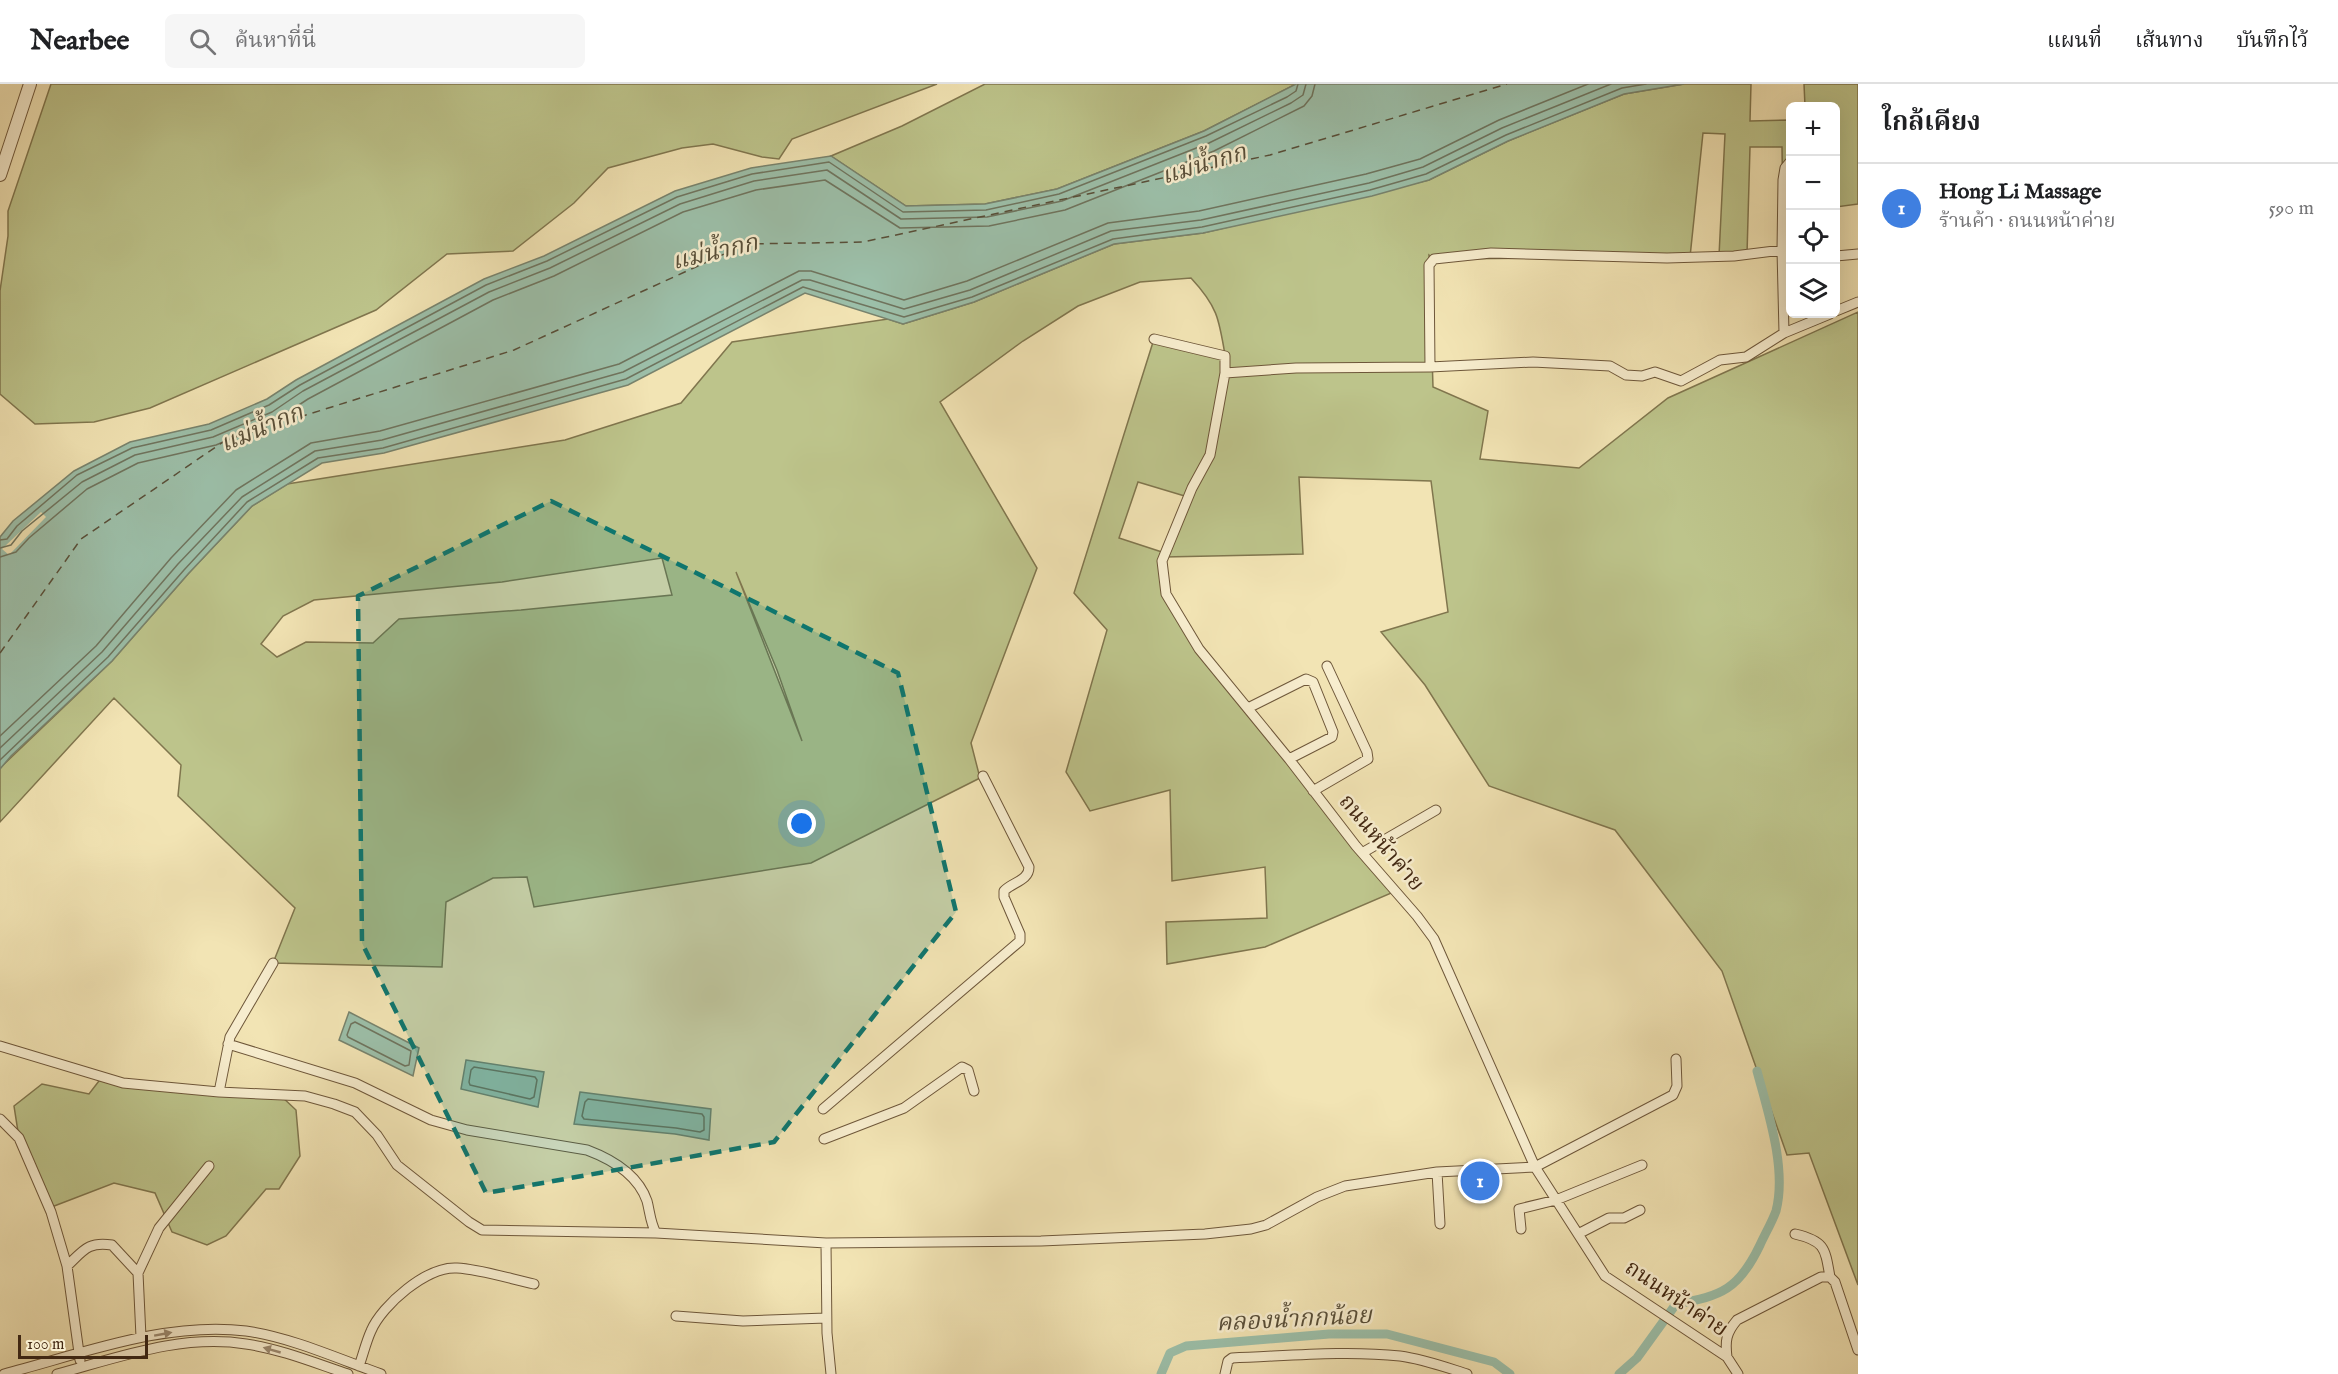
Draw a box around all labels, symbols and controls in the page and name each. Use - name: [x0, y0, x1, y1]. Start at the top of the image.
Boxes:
- search box: [165, 14, 585, 68]
- text: Nearbee: [30, 24, 129, 59]
- icon: search: [186, 25, 219, 58]
- text: ค้นหาที่นี่: [234, 27, 316, 55]
- text: แผนที่: [2047, 28, 2102, 55]
- text: เส้นทาง: [2135, 28, 2203, 55]
- text: บันทึกไว้: [2236, 28, 2308, 55]
- map controls: [1786, 102, 1840, 318]
- button: +: [1786, 102, 1840, 156]
- text: ใกล้เคียง: [1882, 106, 1981, 139]
- water label: แม่น้ำกก: [1157, 133, 1252, 193]
- button: −: [1786, 156, 1840, 210]
- text: Hong Li Massage: [1939, 178, 2101, 206]
- text: 1: [1898, 196, 1905, 221]
- text: 590 m: [2268, 196, 2314, 221]
- text: ร้านค้า · ถนนหน้าค่าย: [1939, 209, 2115, 234]
- button: locate: [1786, 210, 1840, 264]
- water label: แม่น้ำกก: [668, 224, 762, 278]
- button: layers: [1786, 264, 1840, 318]
- water label: แม่น้ำกก: [214, 393, 309, 460]
- street label: ถนนหน้าค่าย: [1332, 789, 1430, 897]
- your location: [787, 809, 816, 838]
- pin: 1: [1460, 1158, 1500, 1204]
- street label: ถนนหน้าค่าย: [1619, 1254, 1733, 1344]
- water label: คลองน้ำกกน้อย: [1215, 1296, 1374, 1340]
- one-way arrow: [153, 1329, 172, 1338]
- scale bar: [18, 1332, 148, 1360]
- text: 100 m: [27, 1335, 64, 1355]
- one-way arrow: [263, 1344, 281, 1354]

